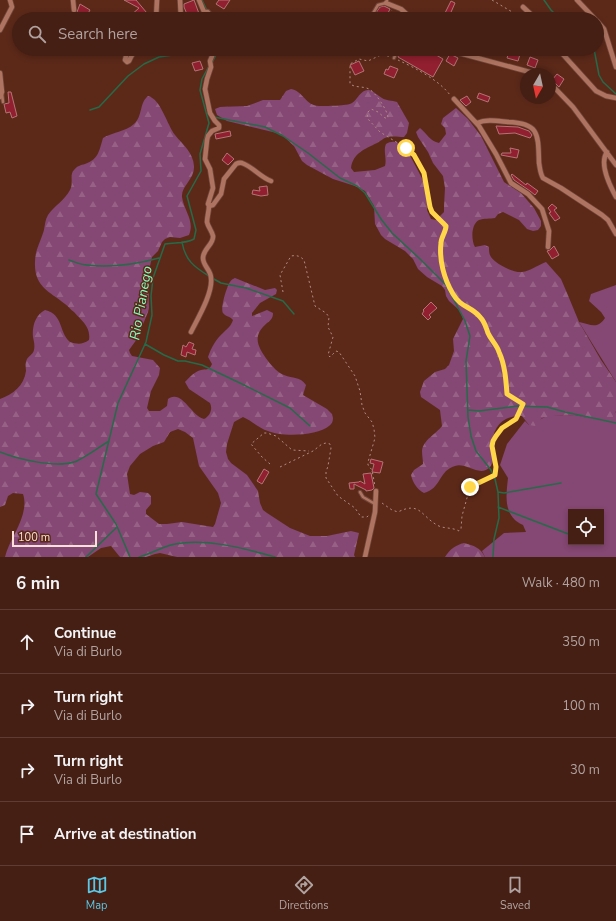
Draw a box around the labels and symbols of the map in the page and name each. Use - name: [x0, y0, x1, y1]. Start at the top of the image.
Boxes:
- north arrow: [520, 68, 556, 104]
- route start: [397, 139, 415, 157]
- water label: Rio Pianego: [125, 264, 157, 342]
- route end: [461, 478, 479, 496]
- scale bar: [12, 529, 97, 548]

